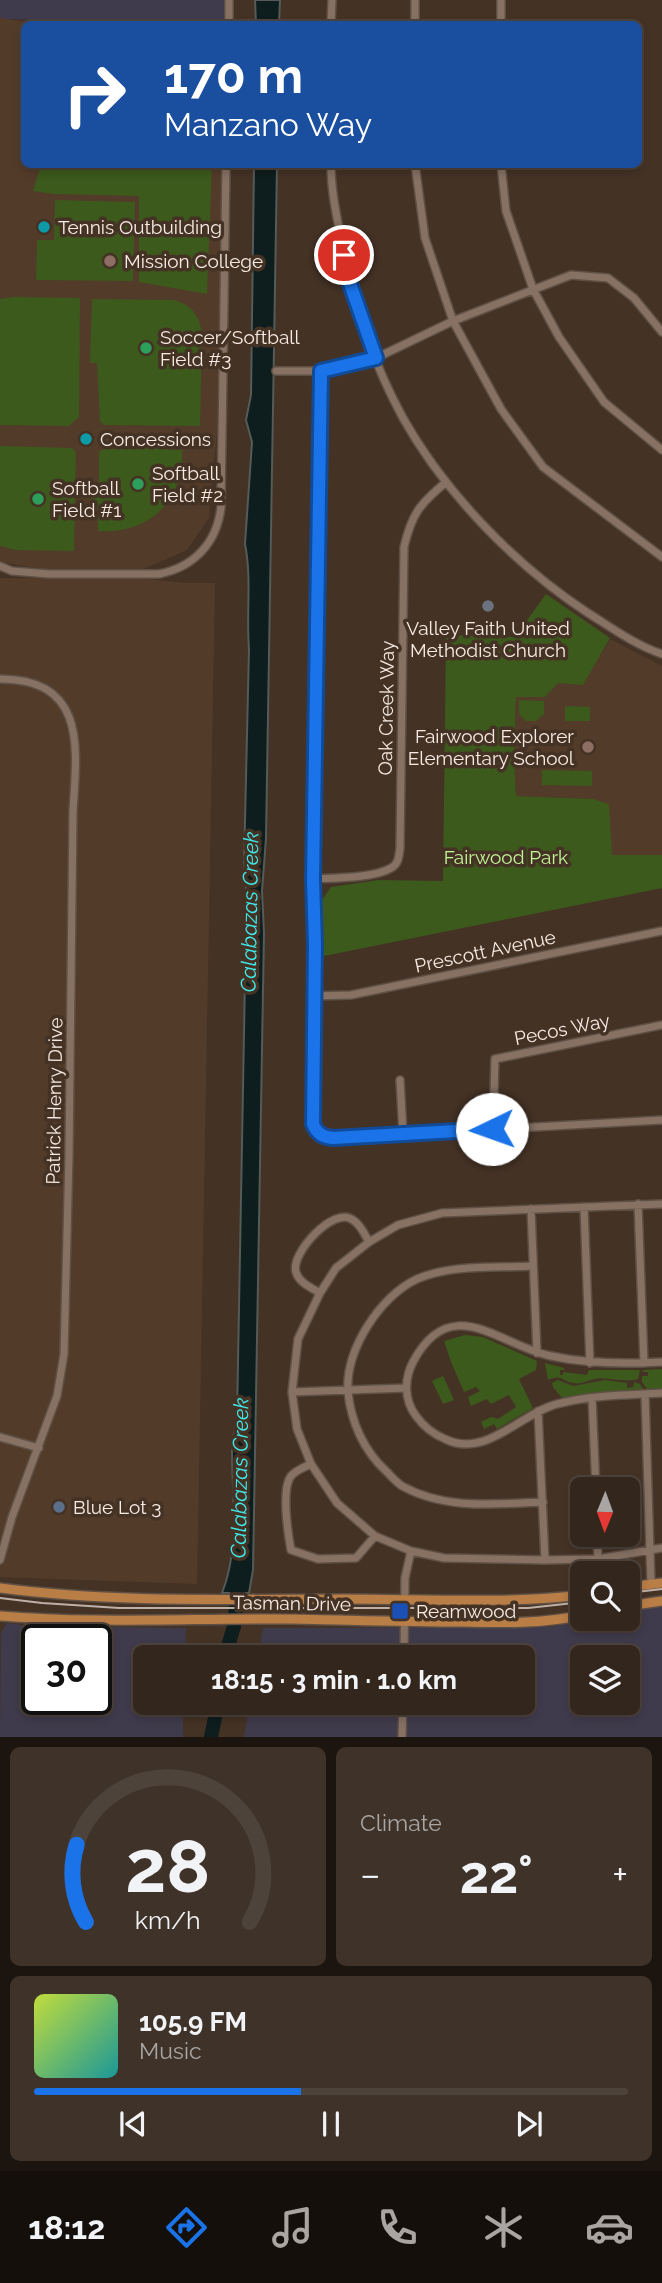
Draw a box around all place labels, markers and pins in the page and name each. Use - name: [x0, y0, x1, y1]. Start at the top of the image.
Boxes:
- place label: Tennis Outbuilding: [58, 216, 222, 238]
- marker: Tennis Outbuilding: [36, 219, 52, 235]
- pin: [314, 225, 374, 285]
- place label: Mission College: [124, 250, 263, 272]
- marker: Mission College: [102, 253, 118, 269]
- place label: Soccer/Softball Field #3: [160, 326, 300, 370]
- marker: Soccer/Softball Field #3: [138, 340, 154, 356]
- place label: Concessions: [100, 428, 211, 450]
- marker: Concessions: [78, 431, 94, 447]
- place label: Softball Field #2: [152, 462, 223, 506]
- marker: Softball Field #2: [130, 476, 146, 492]
- place label: Softball Field #1: [52, 477, 121, 521]
- marker: Softball Field #1: [30, 491, 46, 507]
- marker: Valley Faith United Methodist Church: [480, 598, 496, 614]
- place label: Valley Faith United Methodist Church: [406, 617, 570, 661]
- place label: Fairwood Explorer Elementary School: [408, 725, 575, 769]
- marker: Fairwood Explorer Elementary School: [580, 739, 596, 755]
- place label: Blue Lot 3: [73, 1496, 162, 1518]
- marker: Blue Lot 3: [51, 1499, 67, 1515]
- place label: Reamwood: [416, 1600, 516, 1622]
- marker: Reamwood: [390, 1601, 410, 1621]

